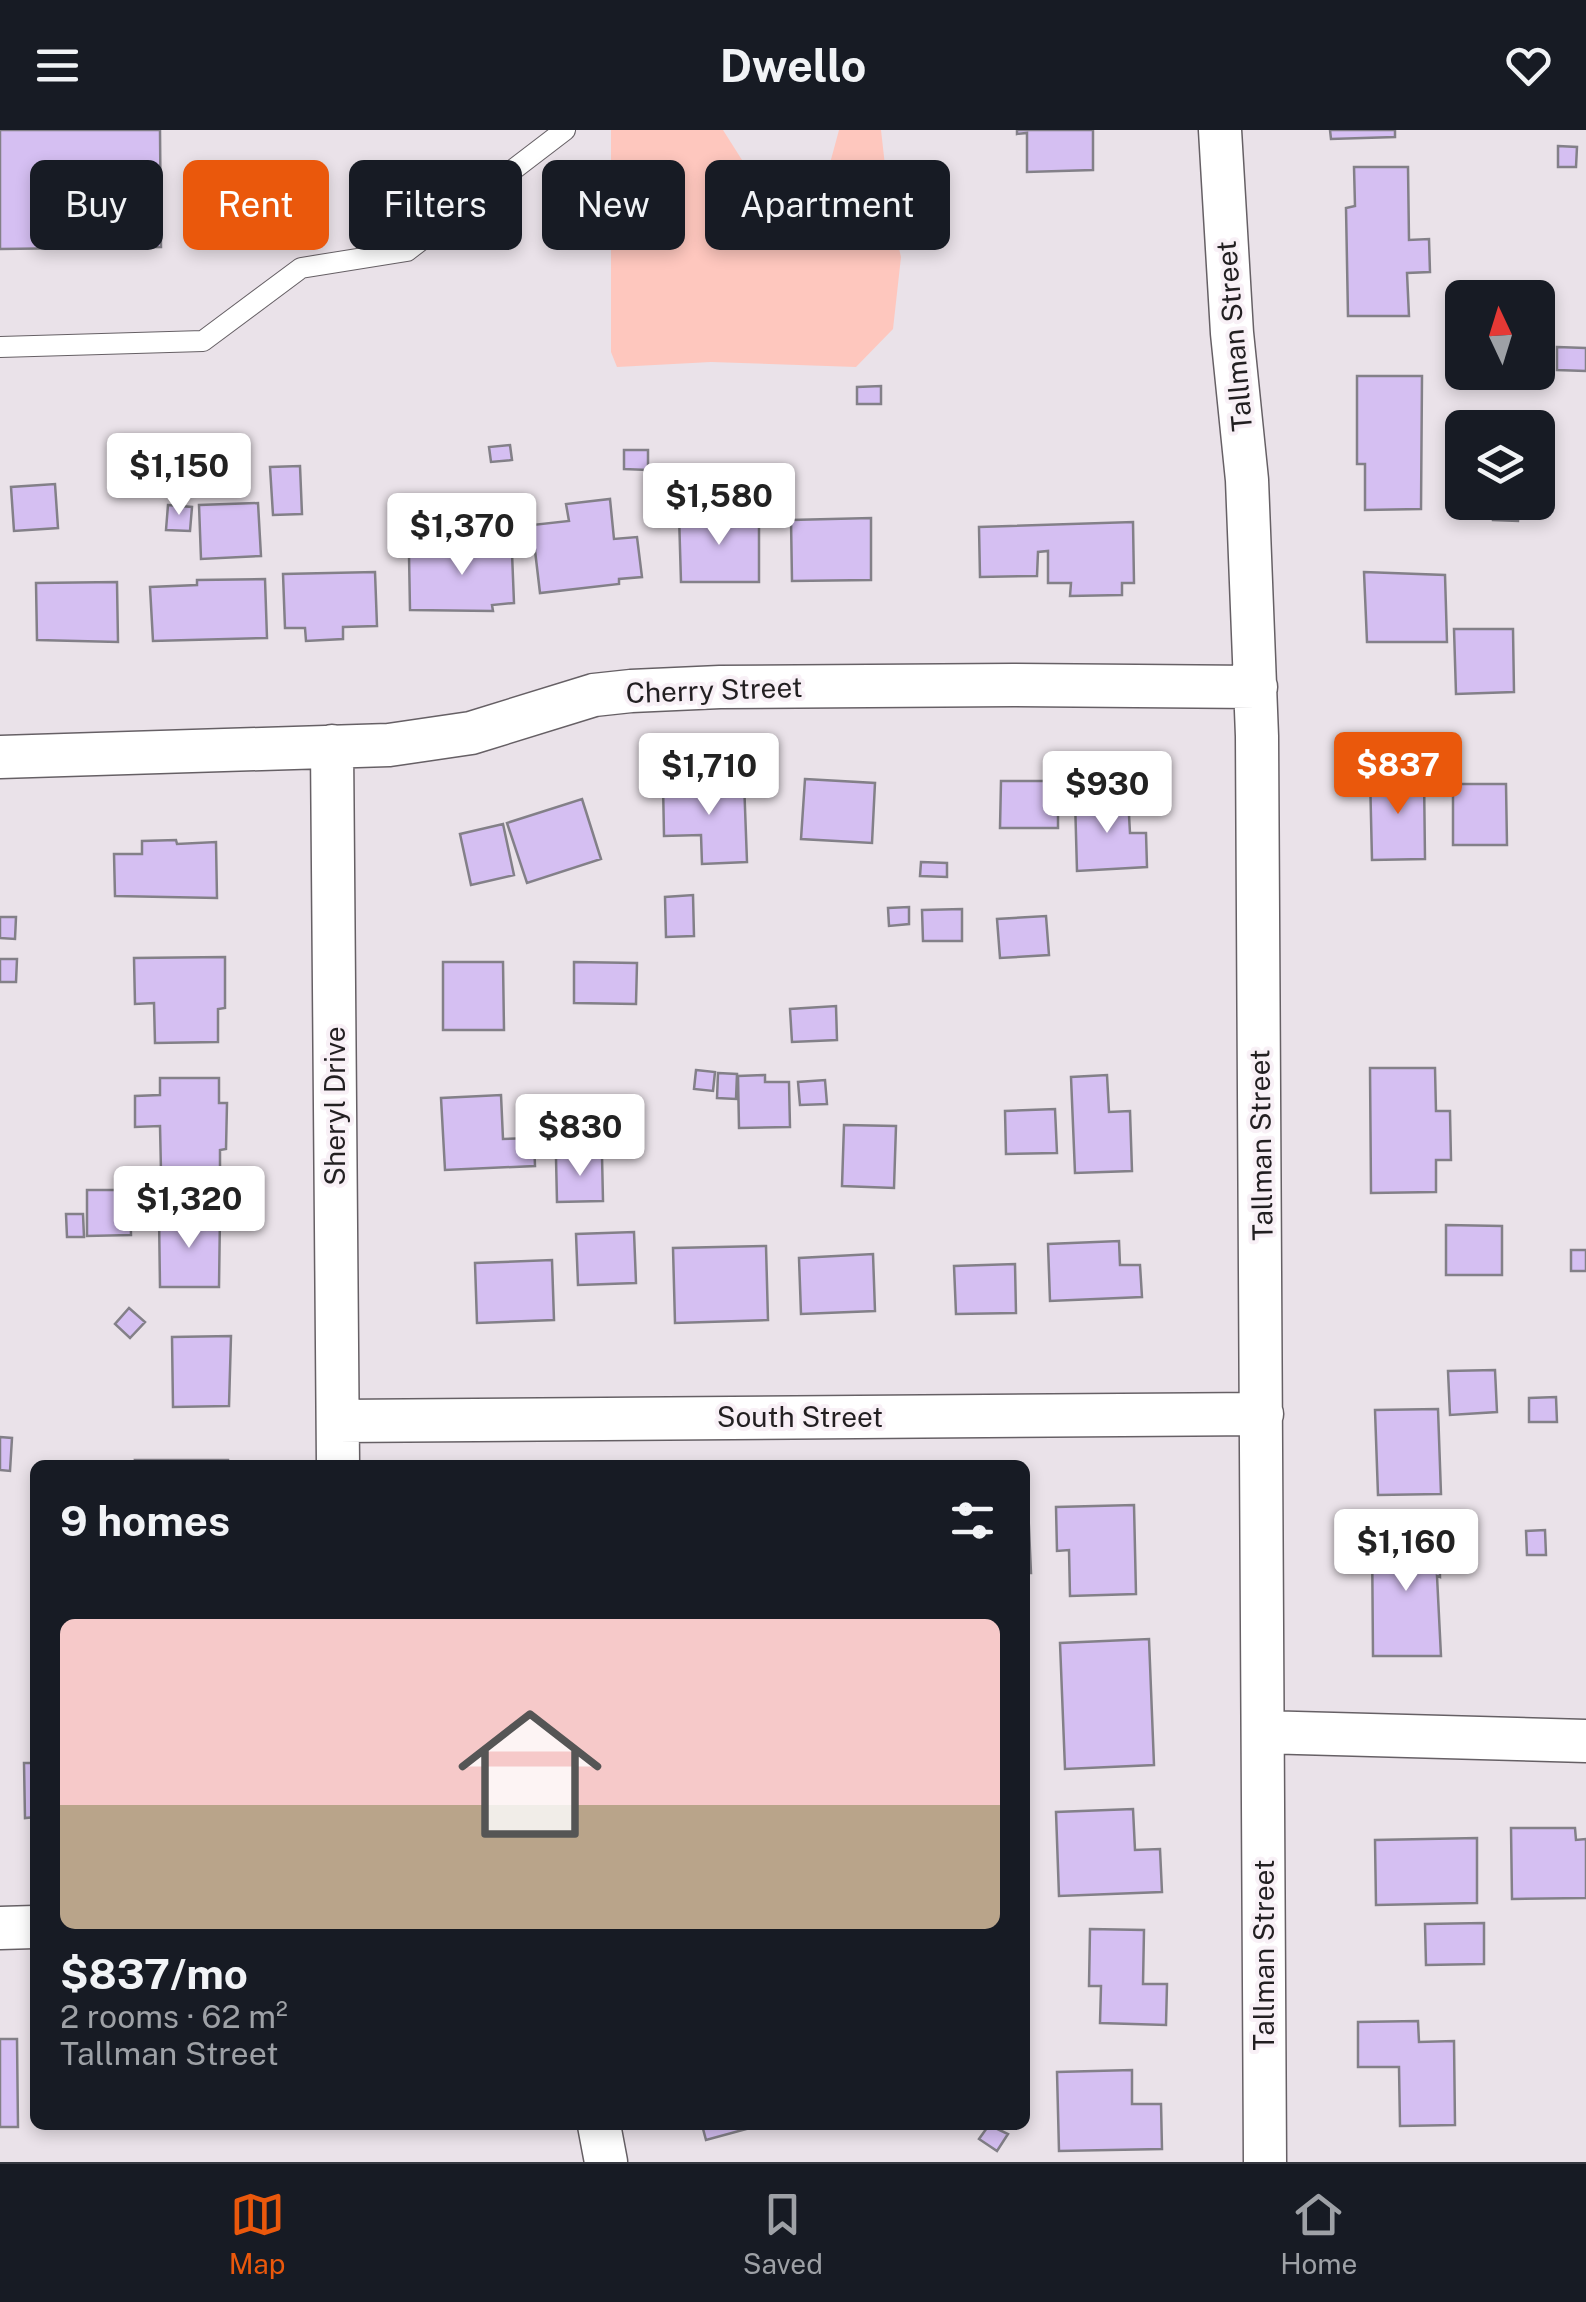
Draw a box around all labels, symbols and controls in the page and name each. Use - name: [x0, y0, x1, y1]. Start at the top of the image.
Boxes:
- icon: menu: [30, 38, 85, 93]
- icon: heart: [1501, 38, 1556, 93]
- text: Dwello: [720, 39, 866, 92]
- chip: Buy: [30, 160, 163, 250]
- chip: Rent: [183, 160, 329, 250]
- chip: Filters: [349, 160, 522, 250]
- chip: New: [542, 160, 685, 250]
- chip: Apartment: [705, 160, 950, 250]
- street label: Tallman Street: [1209, 239, 1258, 433]
- north arrow: [1445, 280, 1555, 390]
- map controls: [1445, 280, 1555, 520]
- button: layers: [1445, 410, 1555, 520]
- pin: $1,150: [98, 433, 260, 518]
- text: $1,150: [129, 447, 229, 484]
- pin: $1,580: [638, 463, 800, 548]
- text: $1,580: [665, 477, 773, 514]
- pin: $1,370: [381, 493, 543, 578]
- text: $1,370: [409, 507, 515, 544]
- street label: Cherry Street: [625, 670, 803, 709]
- pin: $837: [1339, 732, 1457, 817]
- pin: $1,710: [628, 733, 790, 818]
- text: $837: [1356, 746, 1440, 783]
- text: $1,710: [661, 747, 757, 784]
- pin: $930: [1048, 751, 1166, 836]
- text: $930: [1065, 765, 1149, 802]
- street label: Sheryl Drive: [318, 1026, 351, 1186]
- street label: Tallman Street: [1242, 1049, 1279, 1241]
- pin: $830: [521, 1094, 639, 1179]
- text: $830: [538, 1108, 622, 1145]
- pin: $1,320: [108, 1166, 270, 1251]
- text: $1,320: [136, 1180, 242, 1217]
- street label: South Street: [717, 1400, 883, 1433]
- icon: filters: [945, 1493, 1000, 1548]
- text: 9 homes: [60, 1496, 230, 1545]
- pin: $1,160: [1325, 1509, 1487, 1594]
- text: $1,160: [1356, 1523, 1456, 1560]
- icon: home: [440, 1684, 620, 1864]
- street label: Tallman Street: [1247, 1859, 1280, 2051]
- text: $837/mo: [60, 1949, 248, 1998]
- text: 2 rooms · 62 m²: [60, 1998, 288, 2035]
- text: Tallman Street: [60, 2035, 279, 2072]
- tab: Map: [229, 2187, 286, 2280]
- tab: Saved: [743, 2187, 823, 2280]
- tab: Home: [1280, 2187, 1357, 2280]

